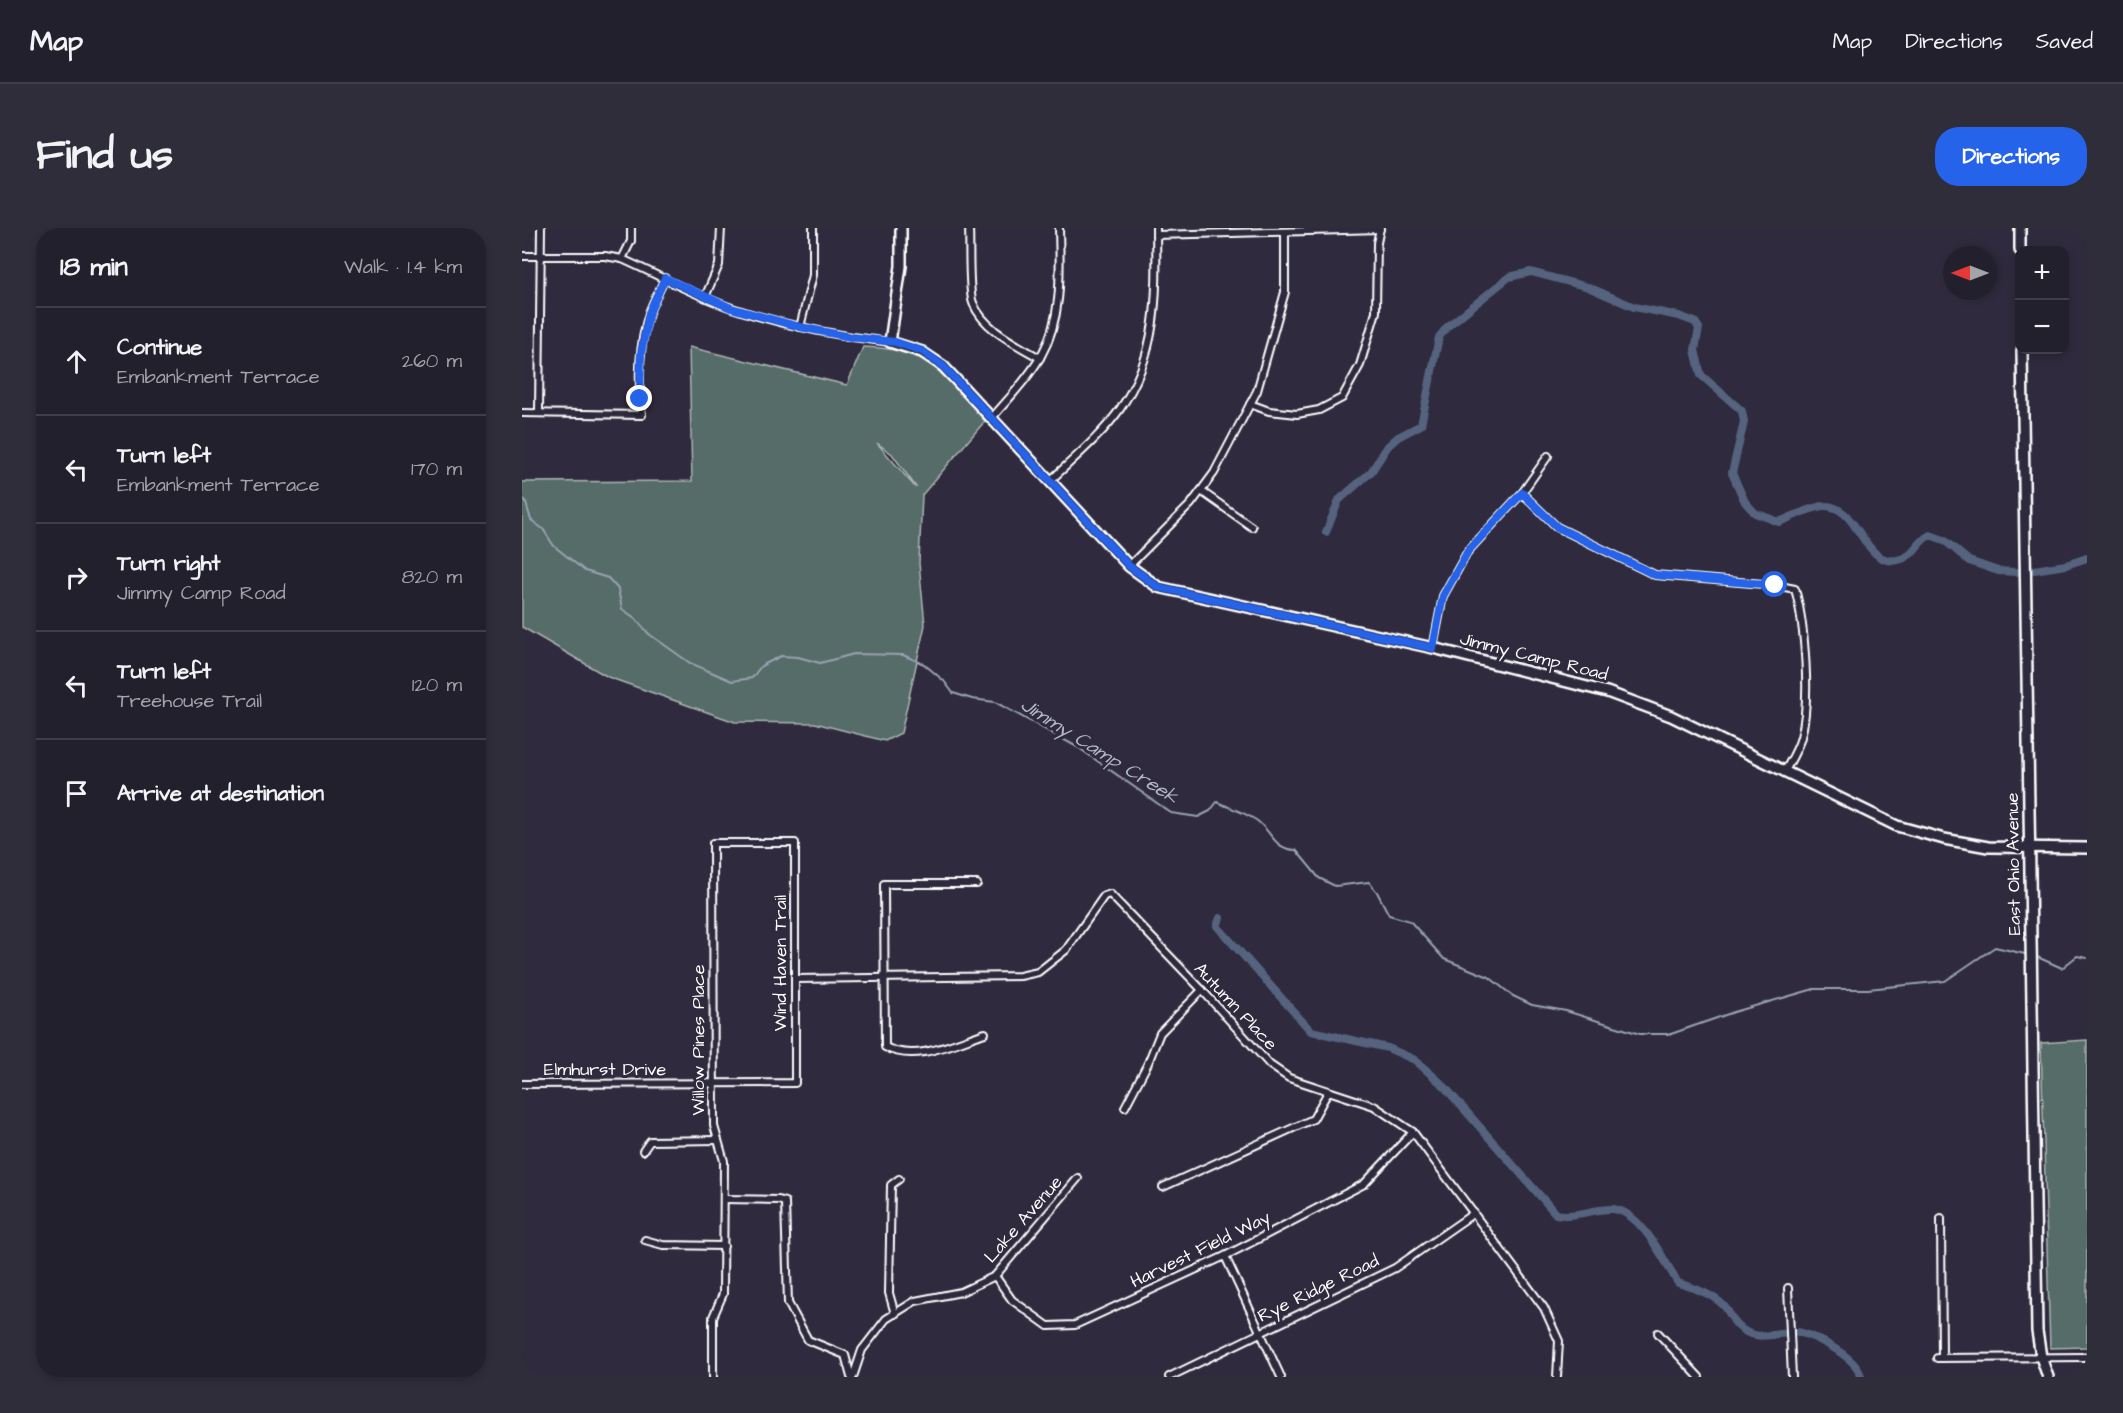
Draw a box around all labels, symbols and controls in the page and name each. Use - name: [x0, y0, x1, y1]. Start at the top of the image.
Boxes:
- text: Map: [30, 22, 83, 61]
- text: Map: [1832, 27, 1872, 56]
- text: Directions: [1905, 27, 2003, 56]
- text: Saved: [2036, 27, 2093, 56]
- text: Find us: [36, 127, 173, 185]
- button: Directions: [1935, 127, 2087, 186]
- north arrow: [1943, 246, 1997, 300]
- map controls: [2015, 246, 2069, 354]
- button: +: [2015, 246, 2069, 300]
- text: 18 min: [60, 249, 128, 285]
- text: Walk · 1.4 km: [344, 253, 462, 281]
- button: −: [2015, 300, 2069, 354]
- text: Continue: [117, 332, 202, 363]
- icon: ahead: [60, 345, 93, 378]
- text: 260 m: [402, 347, 462, 375]
- text: Embankment Terrace: [117, 363, 320, 391]
- route end: [626, 385, 652, 411]
- text: Turn left: [117, 440, 211, 471]
- icon: left: [60, 453, 93, 486]
- text: 170 m: [411, 455, 462, 483]
- text: Embankment Terrace: [117, 471, 320, 499]
- text: Turn right: [117, 548, 220, 579]
- icon: right: [60, 561, 93, 594]
- text: 820 m: [401, 563, 462, 591]
- route start: [1761, 571, 1787, 597]
- text: Jimmy Camp Road: [117, 579, 286, 607]
- street label: Jimmy Camp Road: [1457, 626, 1611, 688]
- text: Turn left: [117, 656, 211, 687]
- icon: left: [60, 669, 93, 702]
- text: 120 m: [412, 671, 462, 699]
- text: Treehouse Trail: [117, 687, 262, 715]
- water label: Jimmy Camp Creek: [1014, 691, 1185, 812]
- icon: arrive: [60, 777, 93, 810]
- text: Arrive at destination: [117, 778, 324, 809]
- street label: East Ohio Avenue: [2000, 792, 2027, 936]
- street label: Wind Haven Trail: [768, 895, 793, 1031]
- street label: Autumn Place: [1188, 957, 1283, 1056]
- street label: Willow Pines Place: [686, 964, 711, 1115]
- street label: Elmhurst Drive: [544, 1057, 666, 1082]
- street label: Lake Avenue: [978, 1170, 1068, 1268]
- street label: Harvest Field Way: [1126, 1205, 1275, 1295]
- street label: Rye Ridge Road: [1253, 1248, 1383, 1330]

